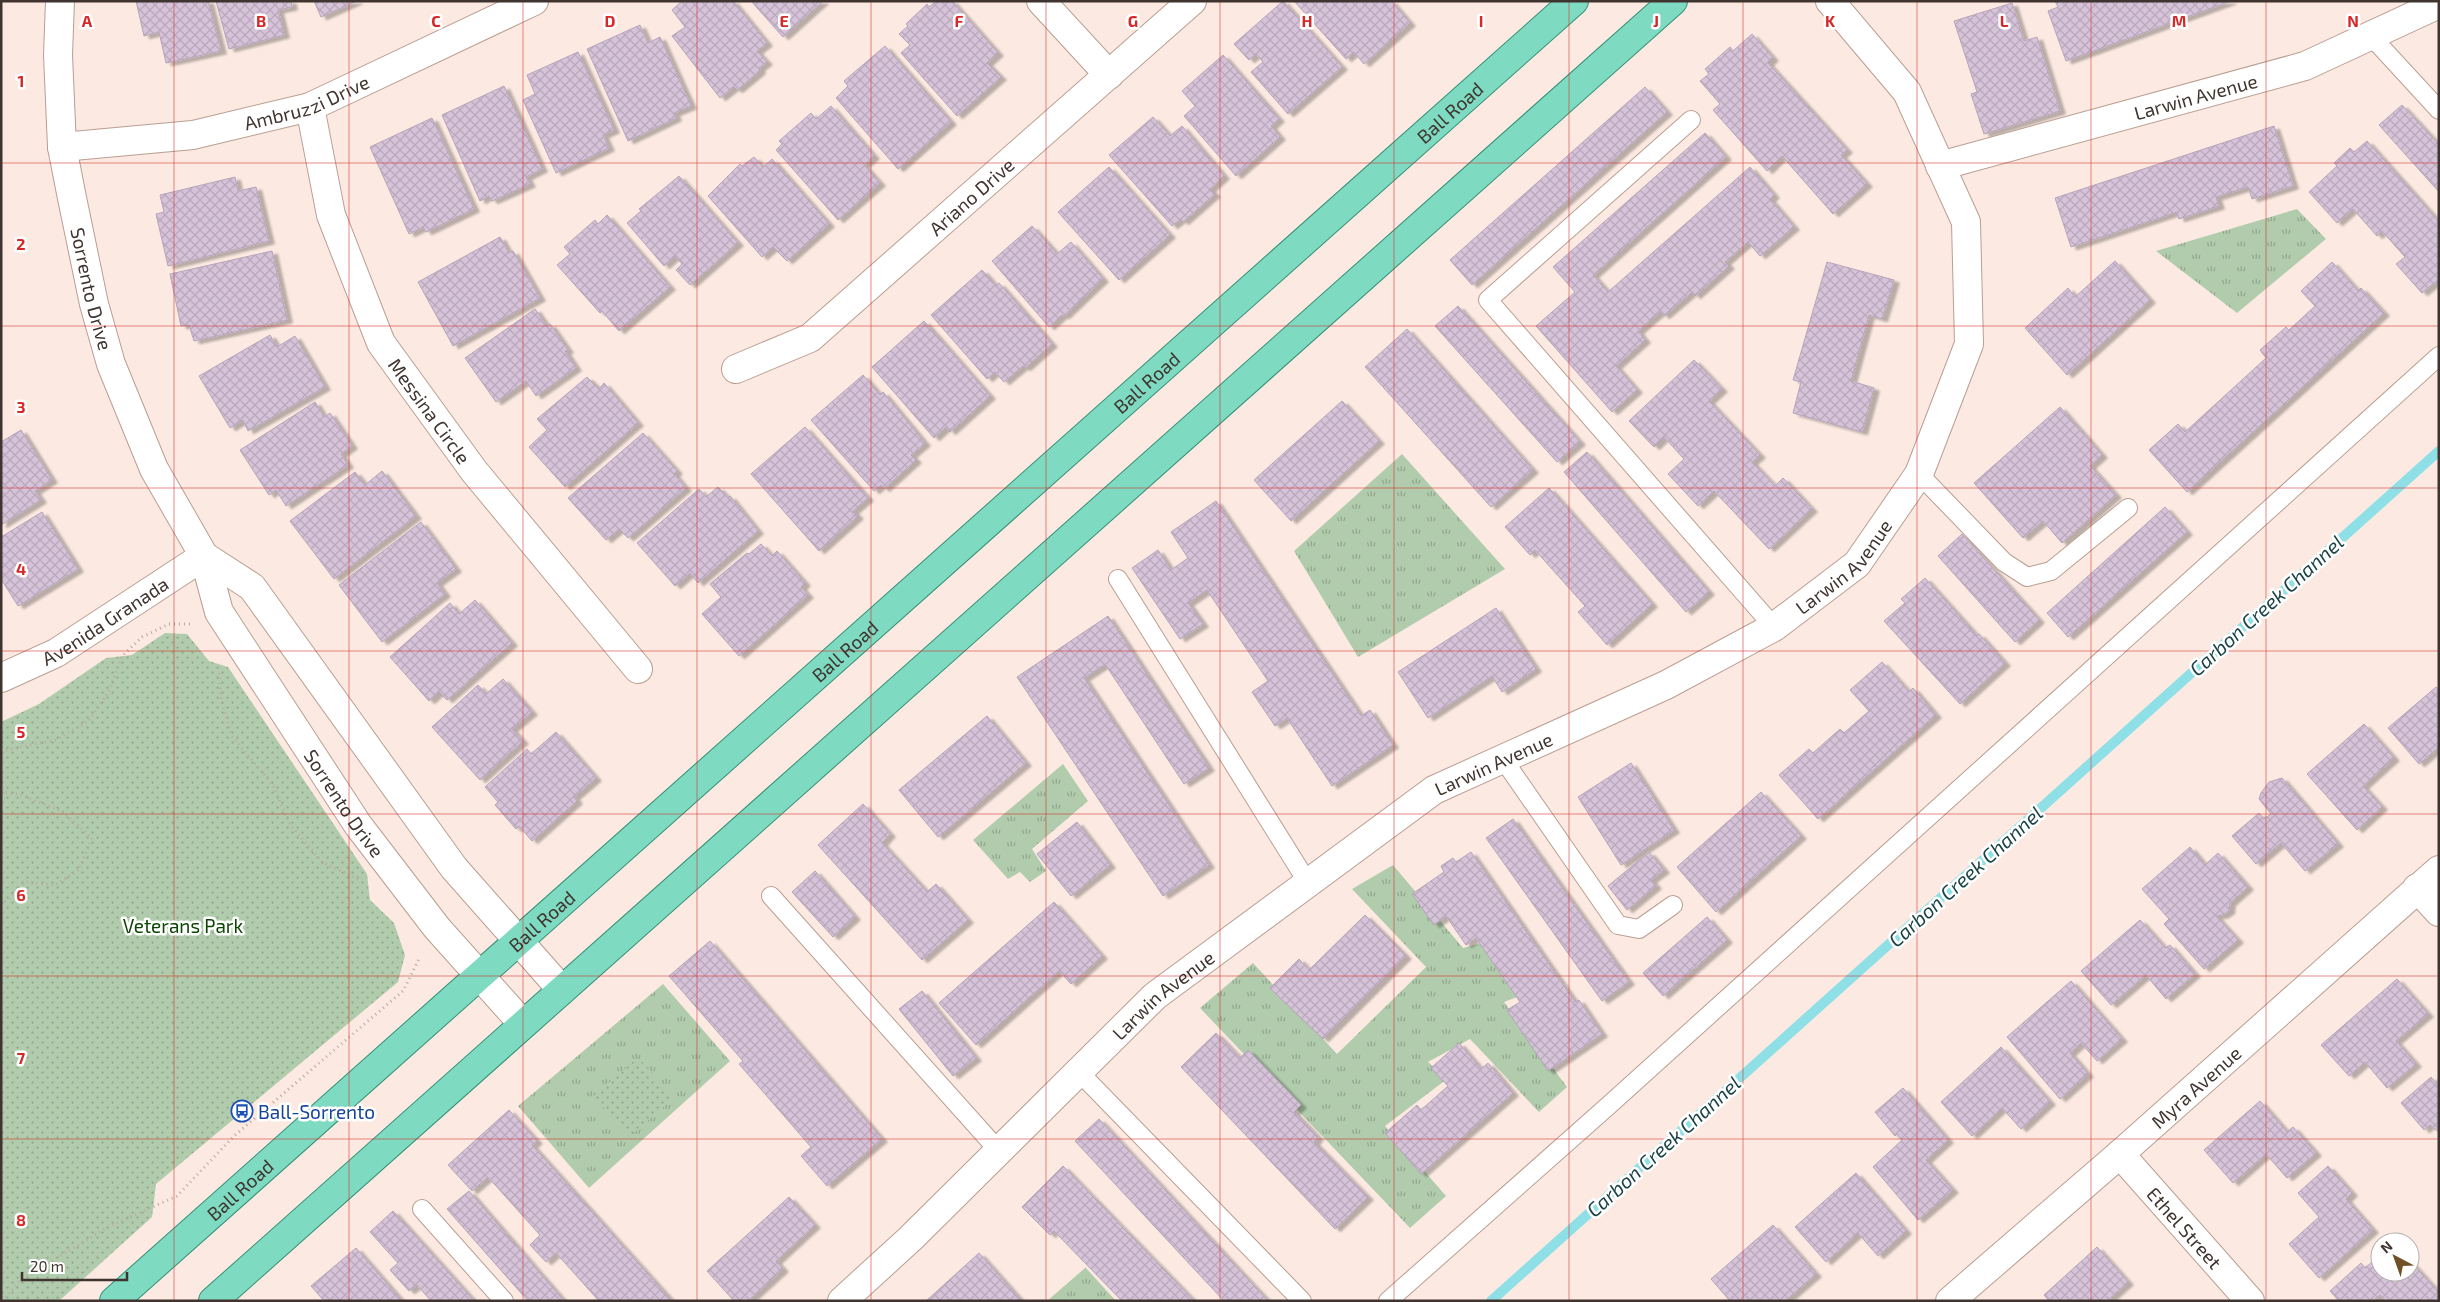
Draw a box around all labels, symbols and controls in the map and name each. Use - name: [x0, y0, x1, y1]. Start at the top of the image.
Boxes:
- text: A: [82, 11, 93, 30]
- text: B: [256, 11, 266, 30]
- text: C: [431, 11, 441, 30]
- text: D: [605, 11, 616, 30]
- text: E: [779, 11, 789, 30]
- text: F: [955, 11, 964, 30]
- text: G: [1128, 11, 1138, 30]
- text: H: [1301, 11, 1313, 30]
- text: I: [1479, 11, 1483, 30]
- text: J: [1653, 11, 1659, 30]
- text: K: [1825, 11, 1836, 30]
- text: L: [2000, 11, 2009, 30]
- text: M: [2172, 11, 2186, 30]
- text: N: [2347, 11, 2359, 30]
- street label: Larwin Avenue: [2131, 68, 2260, 124]
- street label: Ambruzzi Drive: [242, 69, 373, 134]
- text: 1: [18, 71, 24, 90]
- street label: Ball Road: [1411, 76, 1487, 148]
- street label: Ariano Drive: [924, 152, 1018, 240]
- street label: Sorrento Drive: [67, 225, 118, 353]
- text: 2: [16, 234, 26, 253]
- street label: Ball Road: [1108, 346, 1184, 418]
- street label: Messina Circle: [384, 353, 476, 468]
- text: 3: [16, 397, 26, 416]
- street label: Larwin Avenue: [1791, 515, 1896, 618]
- water label: Carbon Creek Channel: [2184, 530, 2348, 680]
- text: 4: [16, 559, 26, 578]
- street label: Avenida Granada: [38, 571, 172, 669]
- street label: Ball Road: [806, 615, 882, 686]
- text: 5: [17, 722, 26, 741]
- street label: Larwin Avenue: [1431, 727, 1556, 800]
- street label: Sorrento Drive: [300, 745, 389, 861]
- water label: Carbon Creek Channel: [1883, 801, 2047, 951]
- text: 6: [16, 885, 26, 904]
- street label: Ball Road: [503, 885, 579, 956]
- park label: Veterans Park: [123, 914, 243, 937]
- street label: Larwin Avenue: [1107, 945, 1218, 1044]
- street label: Myra Avenue: [2146, 1041, 2245, 1133]
- text: 7: [17, 1048, 26, 1067]
- water label: Carbon Creek Channel: [1581, 1071, 1745, 1221]
- bus stop icon: Ball-Sorrento: [230, 1099, 254, 1123]
- place label: Ball-Sorrento: [258, 1100, 375, 1123]
- street label: Ball Road: [202, 1154, 277, 1225]
- street label: Ethel Street: [2143, 1182, 2227, 1273]
- text: 8: [16, 1210, 26, 1229]
- north arrow: [2370, 1232, 2420, 1282]
- text: N: [2377, 1237, 2396, 1257]
- scale bar: [22, 1250, 128, 1282]
- text: 20 m: [30, 1257, 64, 1275]

